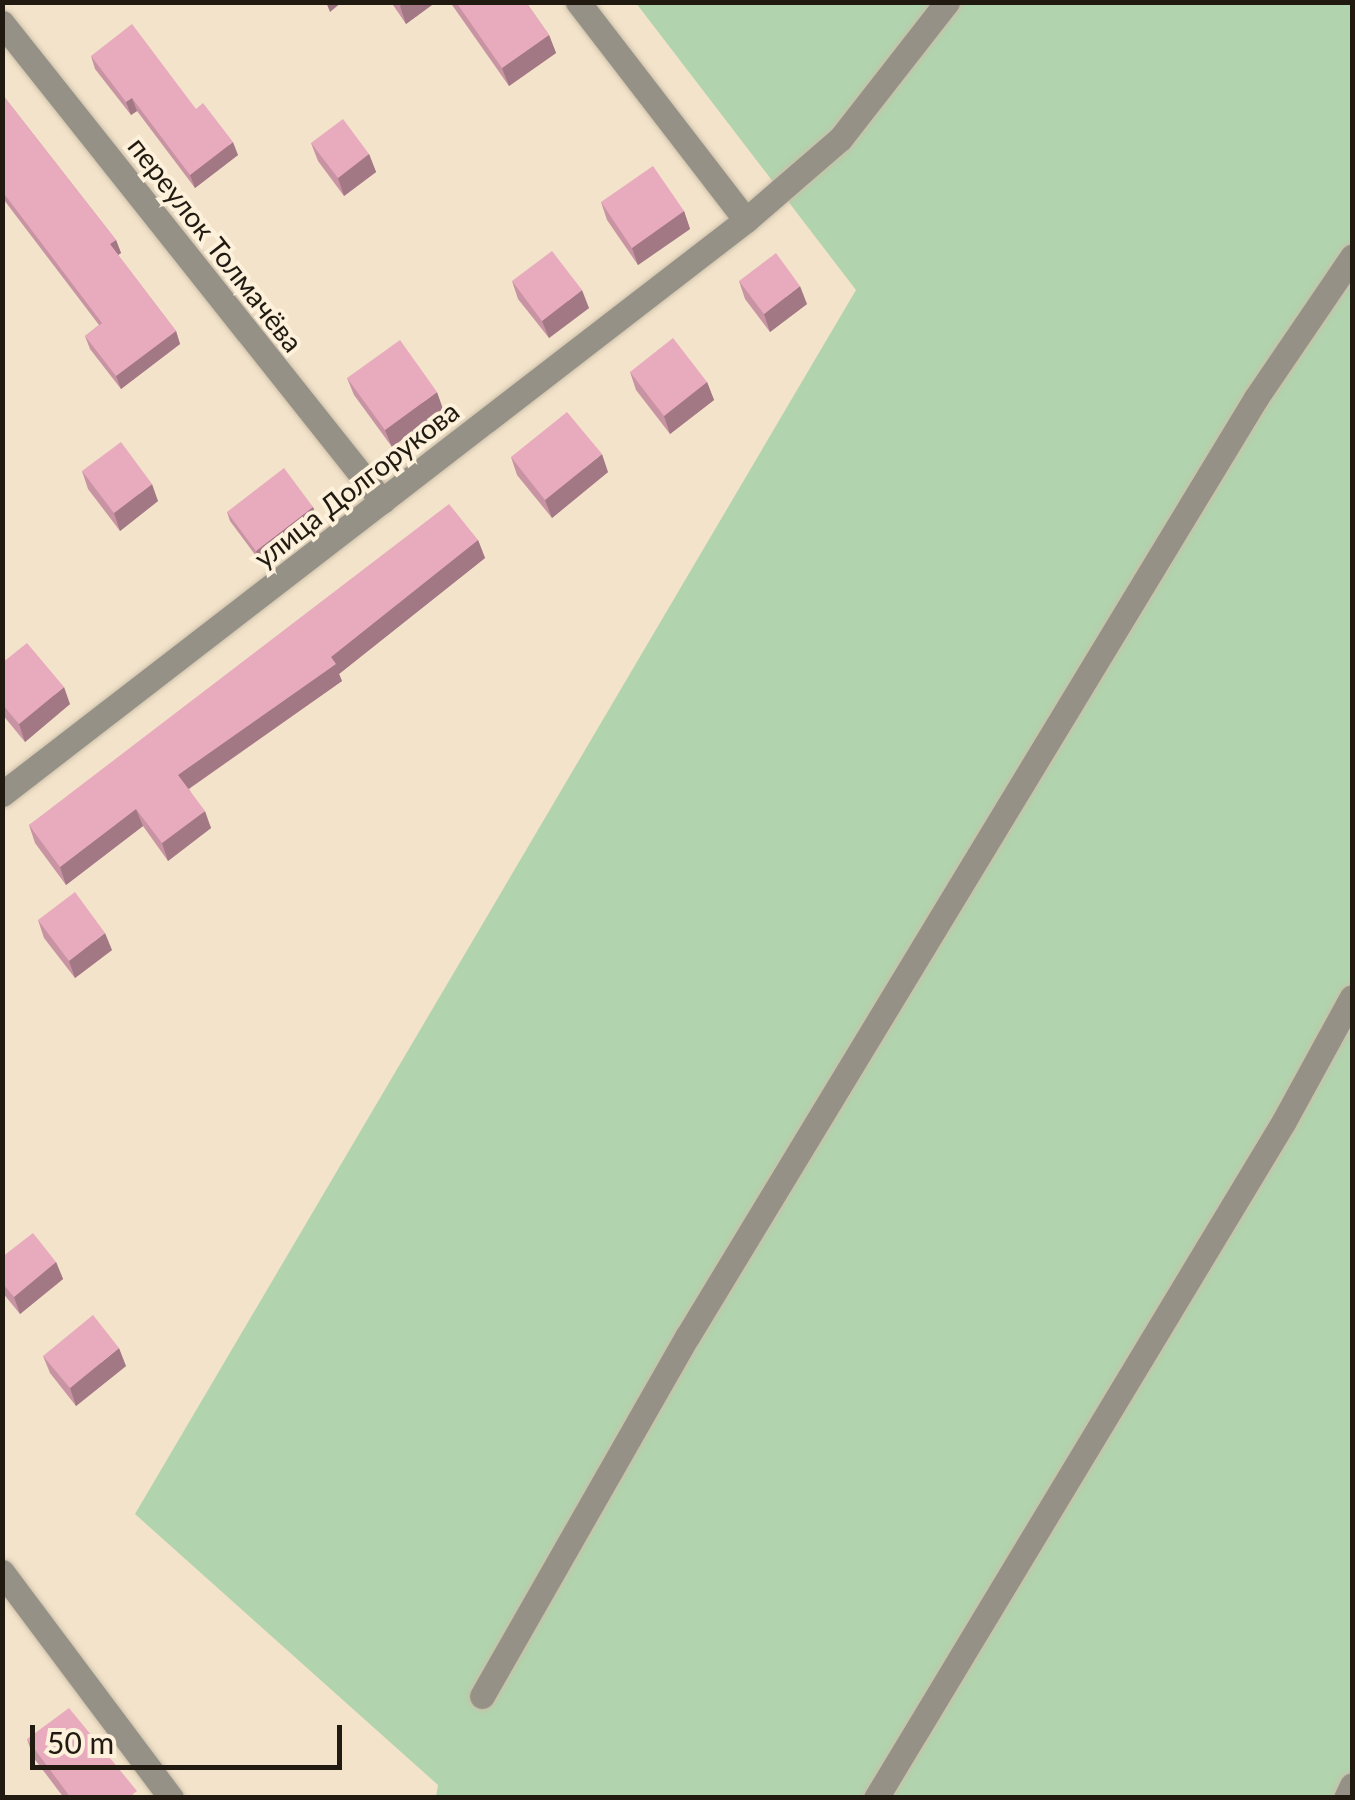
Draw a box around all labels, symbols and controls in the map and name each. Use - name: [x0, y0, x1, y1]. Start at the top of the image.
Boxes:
- street label: переулок Толмачёва: [122, 130, 310, 358]
- street label: улица Долгорукова: [247, 394, 465, 574]
- scale bar: [35, 1705, 348, 1767]
- text: 50 m: [47, 1724, 114, 1760]

